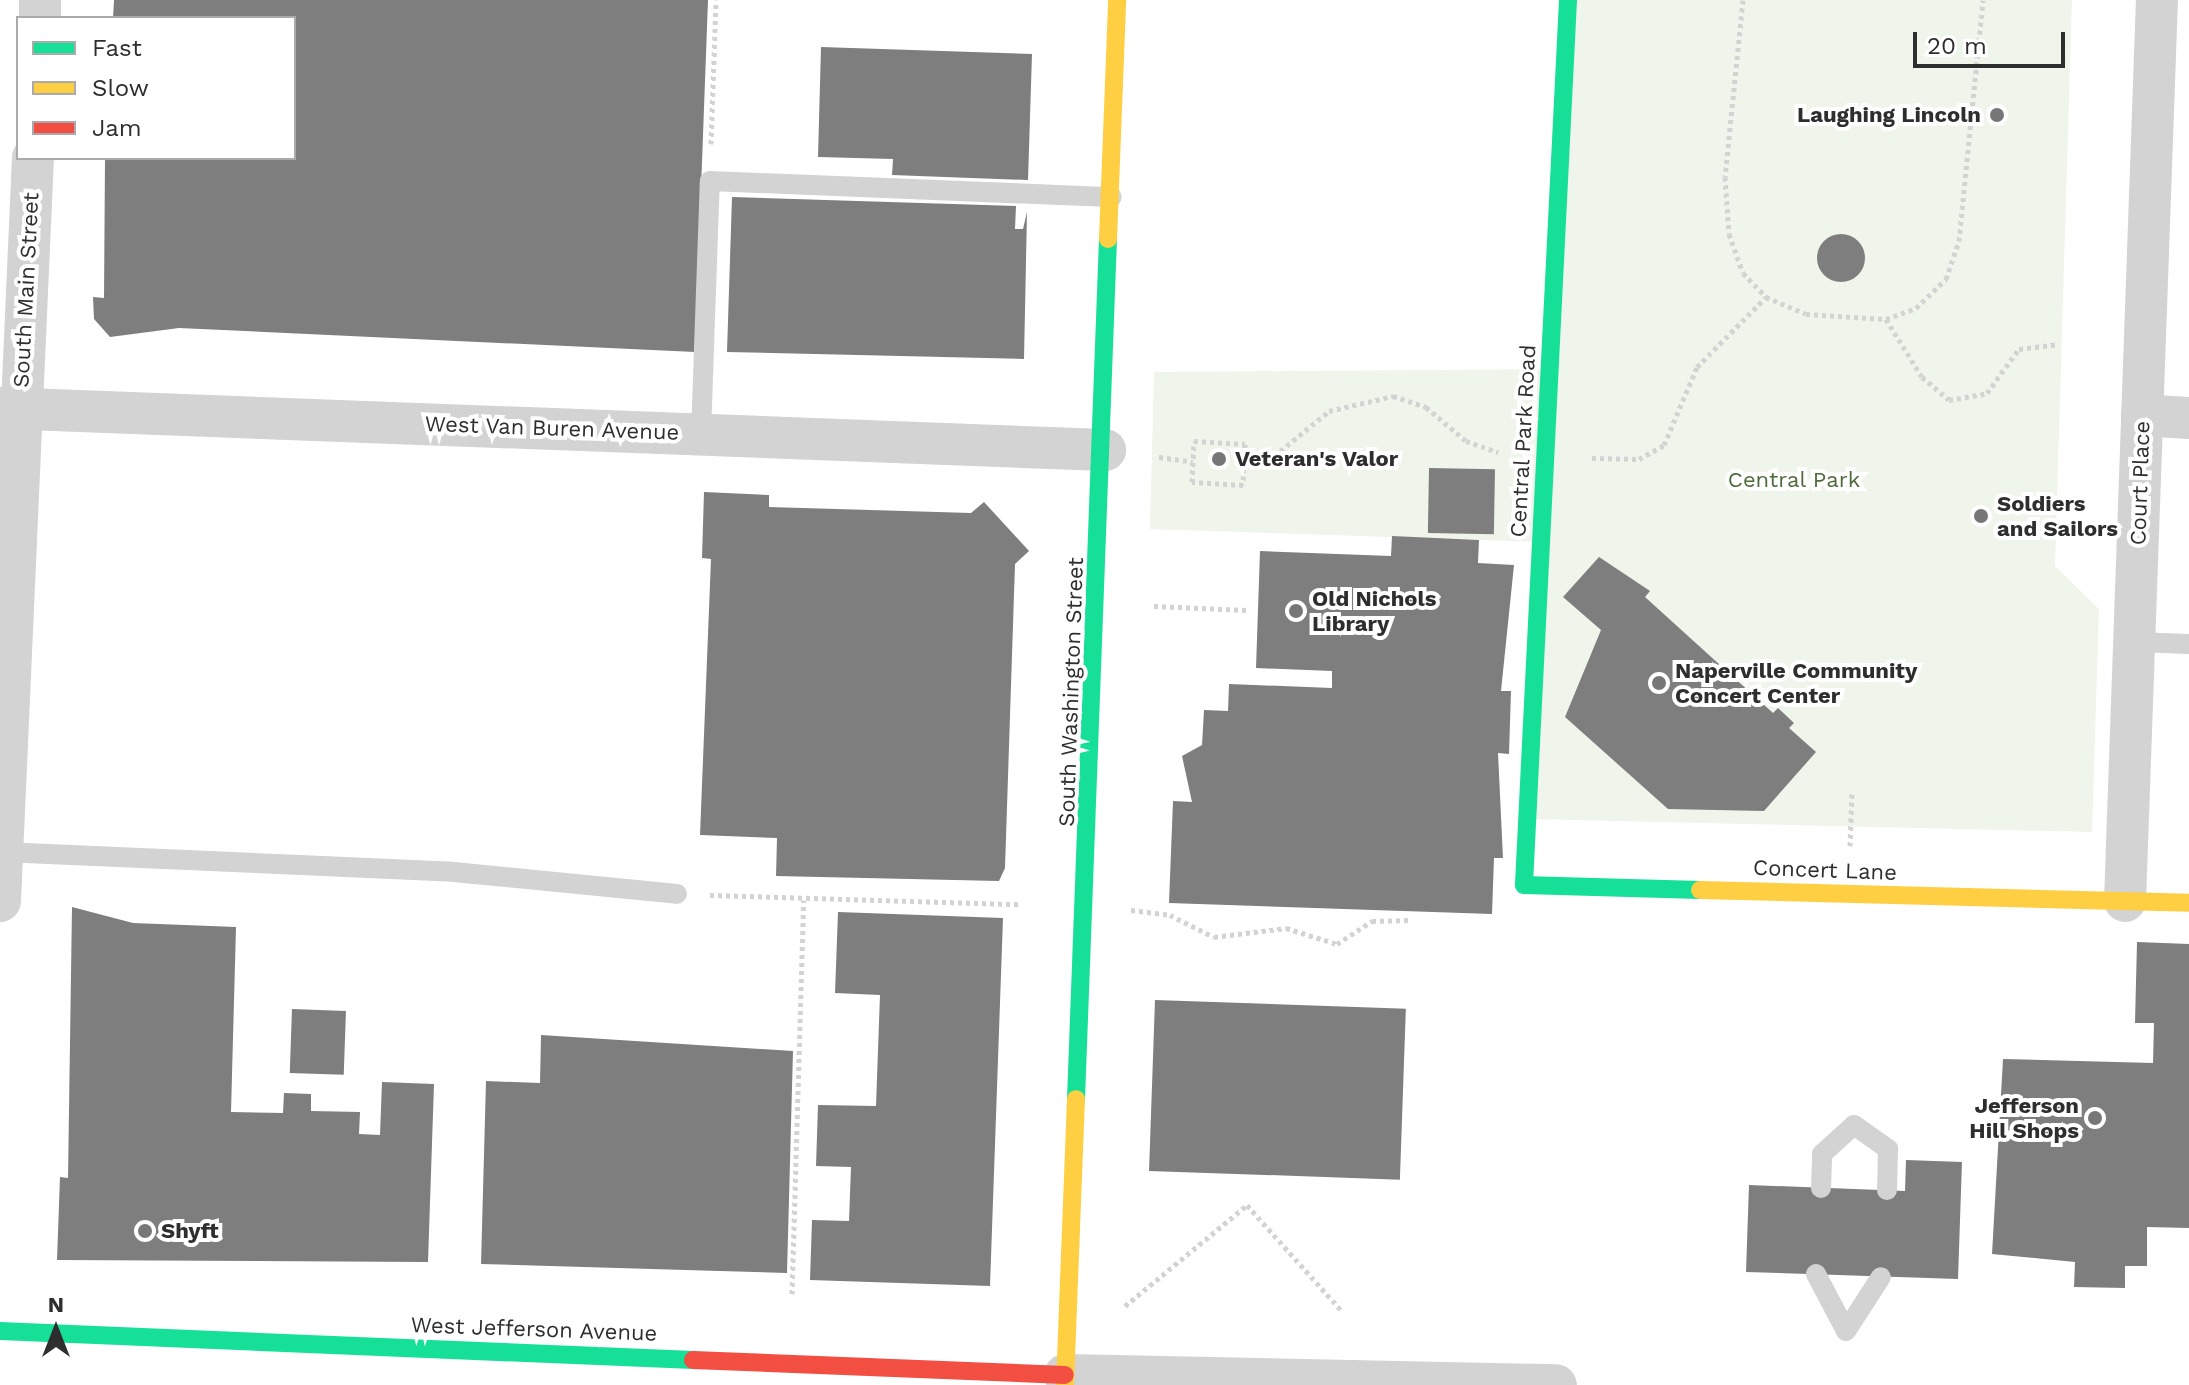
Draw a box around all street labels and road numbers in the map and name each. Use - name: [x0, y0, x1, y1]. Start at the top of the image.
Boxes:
- street label: South Main Street: [8, 192, 44, 388]
- street label: Central Park Road: [1505, 343, 1541, 539]
- street label: West Van Buren Avenue: [424, 410, 680, 446]
- street label: Court Place: [2125, 420, 2155, 546]
- street label: South Washington Street: [1053, 557, 1089, 827]
- street label: Concert Lane: [1753, 854, 1897, 886]
- street label: West Jefferson Avenue: [410, 1311, 658, 1347]

